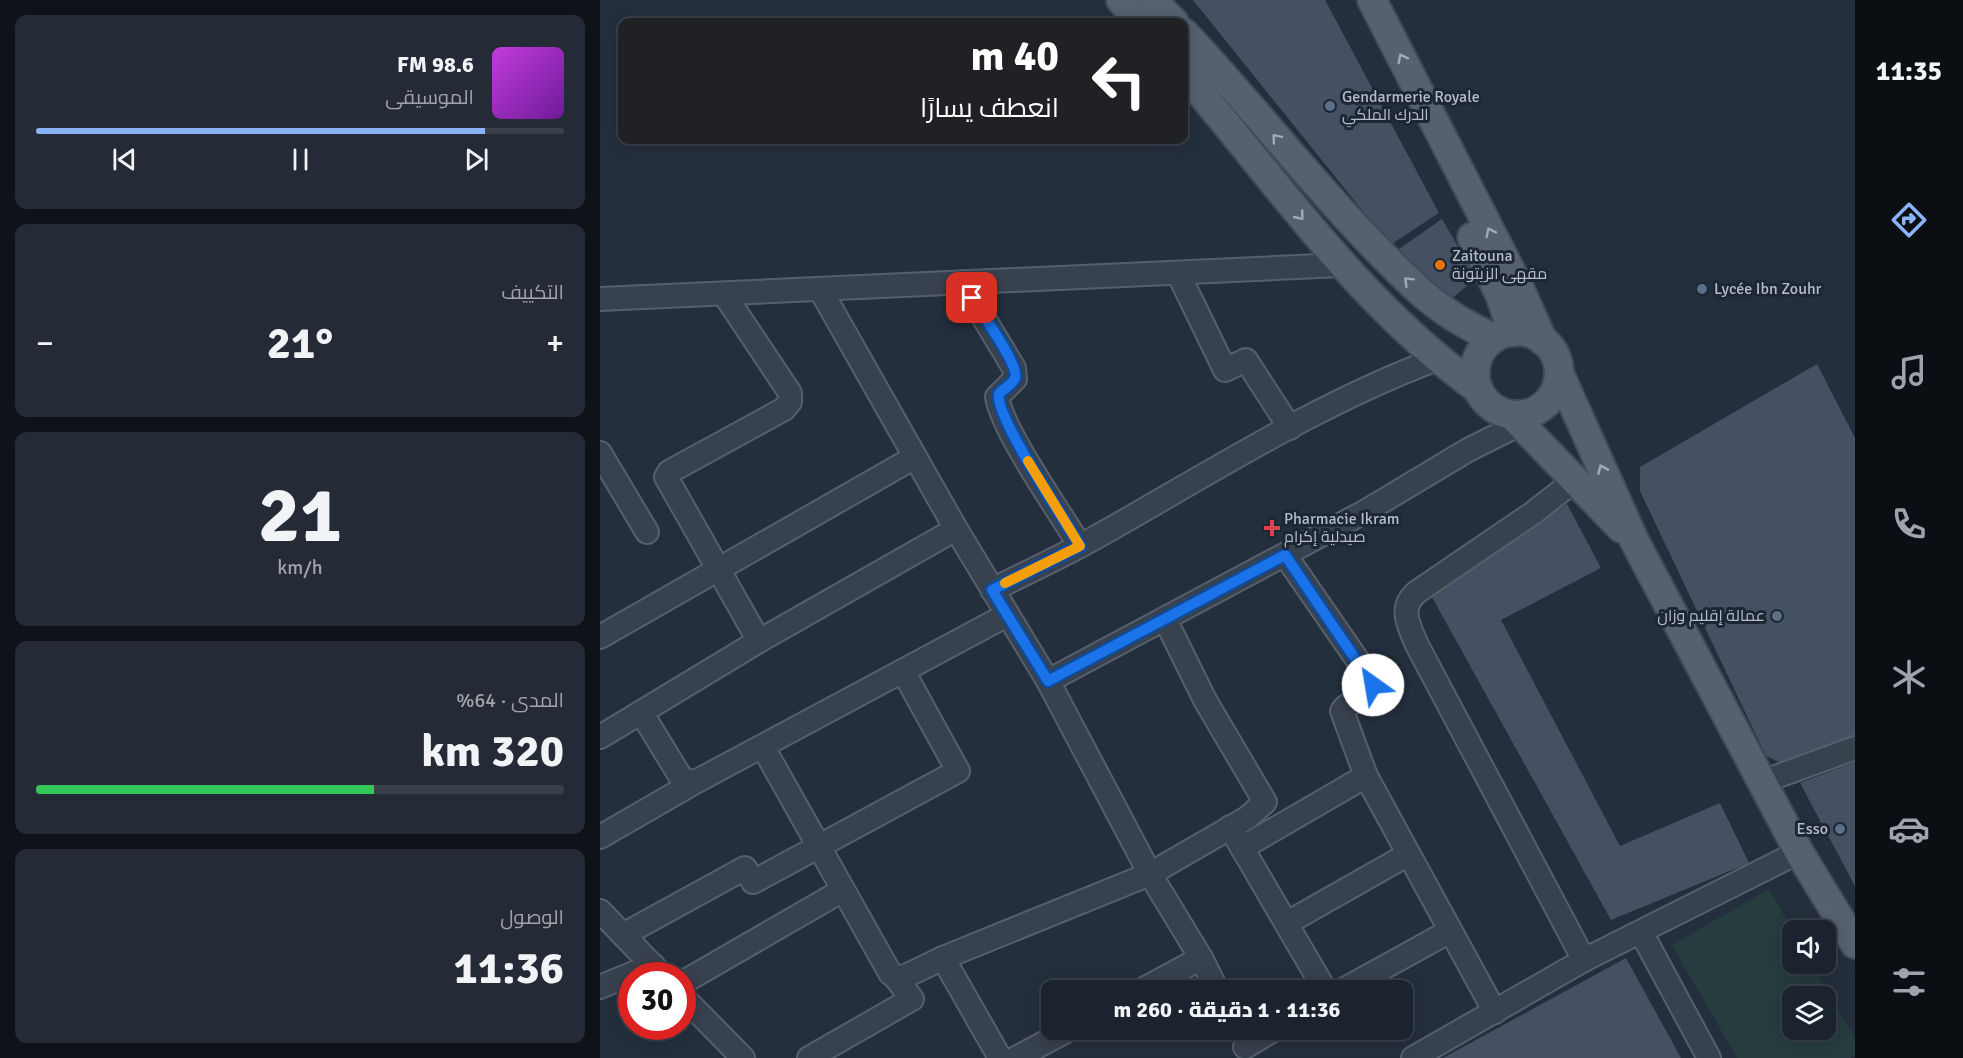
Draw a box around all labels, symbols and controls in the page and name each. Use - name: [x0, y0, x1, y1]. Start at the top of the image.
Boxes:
- text: 40 m: [970, 31, 1059, 82]
- icon: left: [1080, 42, 1158, 120]
- text: 98.6 FM: [397, 51, 474, 78]
- one-way arrow: [1397, 53, 1409, 64]
- text: 11:35: [1876, 55, 1942, 88]
- text: الموسيقى: [385, 85, 474, 110]
- place label: Gendarmerie Royale الدرك الملكي: [1342, 87, 1480, 128]
- text: انعطف يسارًا: [920, 92, 1059, 125]
- marker: Gendarmerie Royale الدرك الملكي: [1323, 99, 1337, 113]
- one-way arrow: [1272, 134, 1283, 145]
- icon: previous: [108, 143, 141, 176]
- icon: pause: [284, 143, 317, 176]
- icon: next: [460, 143, 493, 176]
- icon: directions: [1888, 199, 1930, 241]
- one-way arrow: [1293, 209, 1304, 220]
- one-way arrow: [1486, 227, 1497, 238]
- place label: Zaitouna مقهى الزيتونة: [1452, 246, 1547, 284]
- marker: Zaitouna مقهى الزيتونة: [1433, 258, 1447, 272]
- pin: [946, 272, 997, 323]
- one-way arrow: [1405, 277, 1416, 288]
- place label: Lycée Ibn Zouhr: [1714, 279, 1822, 299]
- text: التكييف: [501, 280, 564, 305]
- icon: arrive: [955, 281, 988, 314]
- marker: Lycée Ibn Zouhr: [1695, 282, 1709, 296]
- text: 21°: [267, 316, 333, 371]
- text: −: [36, 323, 54, 364]
- text: +: [546, 323, 564, 364]
- icon: music: [1888, 351, 1930, 393]
- one-way arrow: [1598, 465, 1610, 476]
- text: 21: [258, 468, 342, 564]
- icon: phone: [1888, 503, 1930, 545]
- place label: Pharmacie Ikram صيدلية إكرام: [1284, 509, 1400, 548]
- marker: Pharmacie Ikram صيدلية إكرام: [1265, 521, 1279, 535]
- text: km/h: [277, 555, 323, 580]
- place label: عمالة إقليم وزان: [1657, 606, 1765, 627]
- marker: عمالة إقليم وزان: [1770, 609, 1784, 623]
- position arrow: [1341, 653, 1405, 717]
- icon: climate: [1888, 656, 1930, 698]
- text: المدى · 64%: [456, 688, 564, 713]
- text: 320 km: [421, 724, 564, 779]
- icon: car: [1888, 808, 1930, 850]
- place label: Esso: [1797, 819, 1828, 839]
- marker: Esso: [1833, 822, 1847, 836]
- text: الوصول: [500, 905, 564, 930]
- map controls: [1782, 920, 1836, 1040]
- button: sound: [1782, 920, 1836, 974]
- text: 11:36: [454, 941, 564, 996]
- icon: filters: [1888, 961, 1930, 1003]
- speed limit sign: 30: [618, 962, 696, 1040]
- button: layers: [1782, 986, 1836, 1040]
- text: 11:36 · 1 دقيقة · 260 m: [1114, 996, 1340, 1023]

